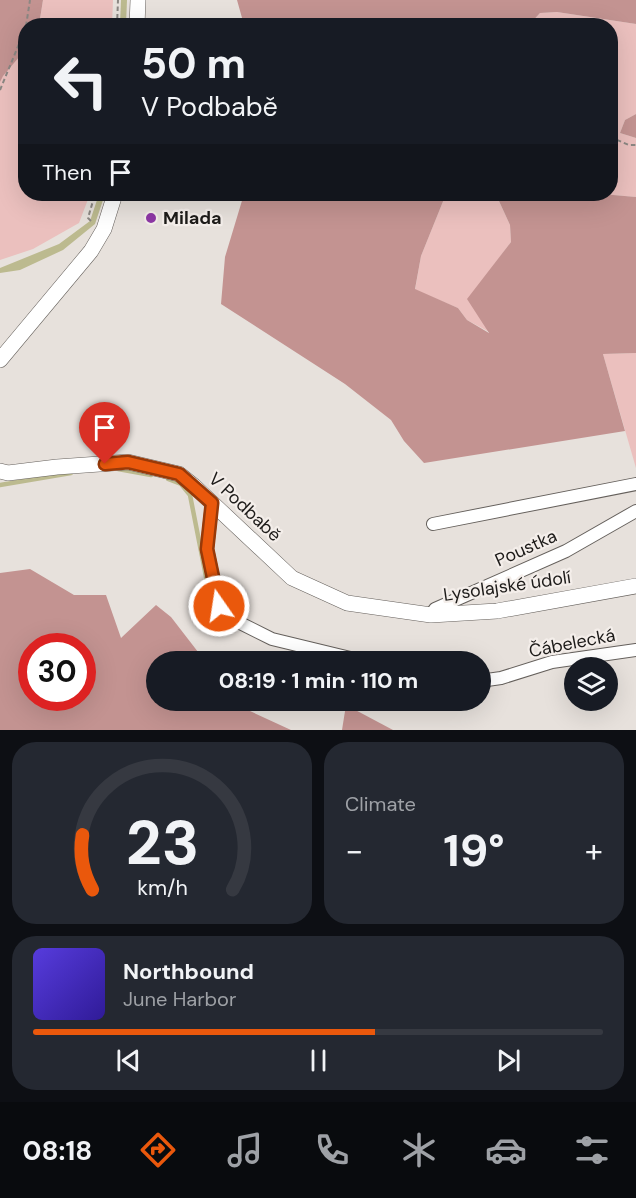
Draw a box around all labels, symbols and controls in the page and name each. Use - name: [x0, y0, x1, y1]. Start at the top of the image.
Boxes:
- text: 50 m: [141, 36, 246, 91]
- icon: left: [42, 42, 120, 120]
- text: V Podbabě: [141, 89, 278, 124]
- icon: arrive: [104, 156, 137, 189]
- text: Then: [42, 158, 92, 187]
- place label: Milada: [163, 206, 222, 230]
- marker: Milada: [144, 211, 158, 225]
- pin: [79, 402, 130, 464]
- icon: arrive: [88, 411, 121, 444]
- street label: V Podbabě: [203, 467, 287, 547]
- street label: Poustka: [491, 524, 561, 572]
- street label: Lysolajské údolí: [442, 565, 572, 607]
- position arrow: [187, 574, 251, 638]
- street label: Čábelecká: [527, 623, 617, 663]
- speed limit sign: 30: [18, 633, 96, 711]
- map controls: [564, 657, 618, 711]
- button: layers: [564, 657, 618, 711]
- text: 08:19 · 1 min · 110 m: [219, 666, 418, 695]
- text: Climate: [345, 791, 416, 817]
- text: 23: [125, 802, 199, 883]
- text: 19°: [443, 821, 505, 880]
- text: −: [345, 829, 363, 872]
- text: +: [585, 829, 603, 872]
- text: km/h: [137, 874, 187, 902]
- text: Northbound: [123, 957, 254, 986]
- text: June Harbor: [123, 986, 236, 1012]
- icon: previous: [112, 1044, 145, 1077]
- icon: pause: [302, 1044, 335, 1077]
- icon: next: [492, 1044, 525, 1077]
- icon: directions: [137, 1129, 179, 1171]
- icon: music: [224, 1129, 266, 1171]
- icon: phone: [311, 1129, 353, 1171]
- icon: climate: [398, 1129, 440, 1171]
- icon: car: [485, 1129, 527, 1171]
- icon: filters: [571, 1129, 613, 1171]
- text: 08:18: [22, 1133, 92, 1168]

